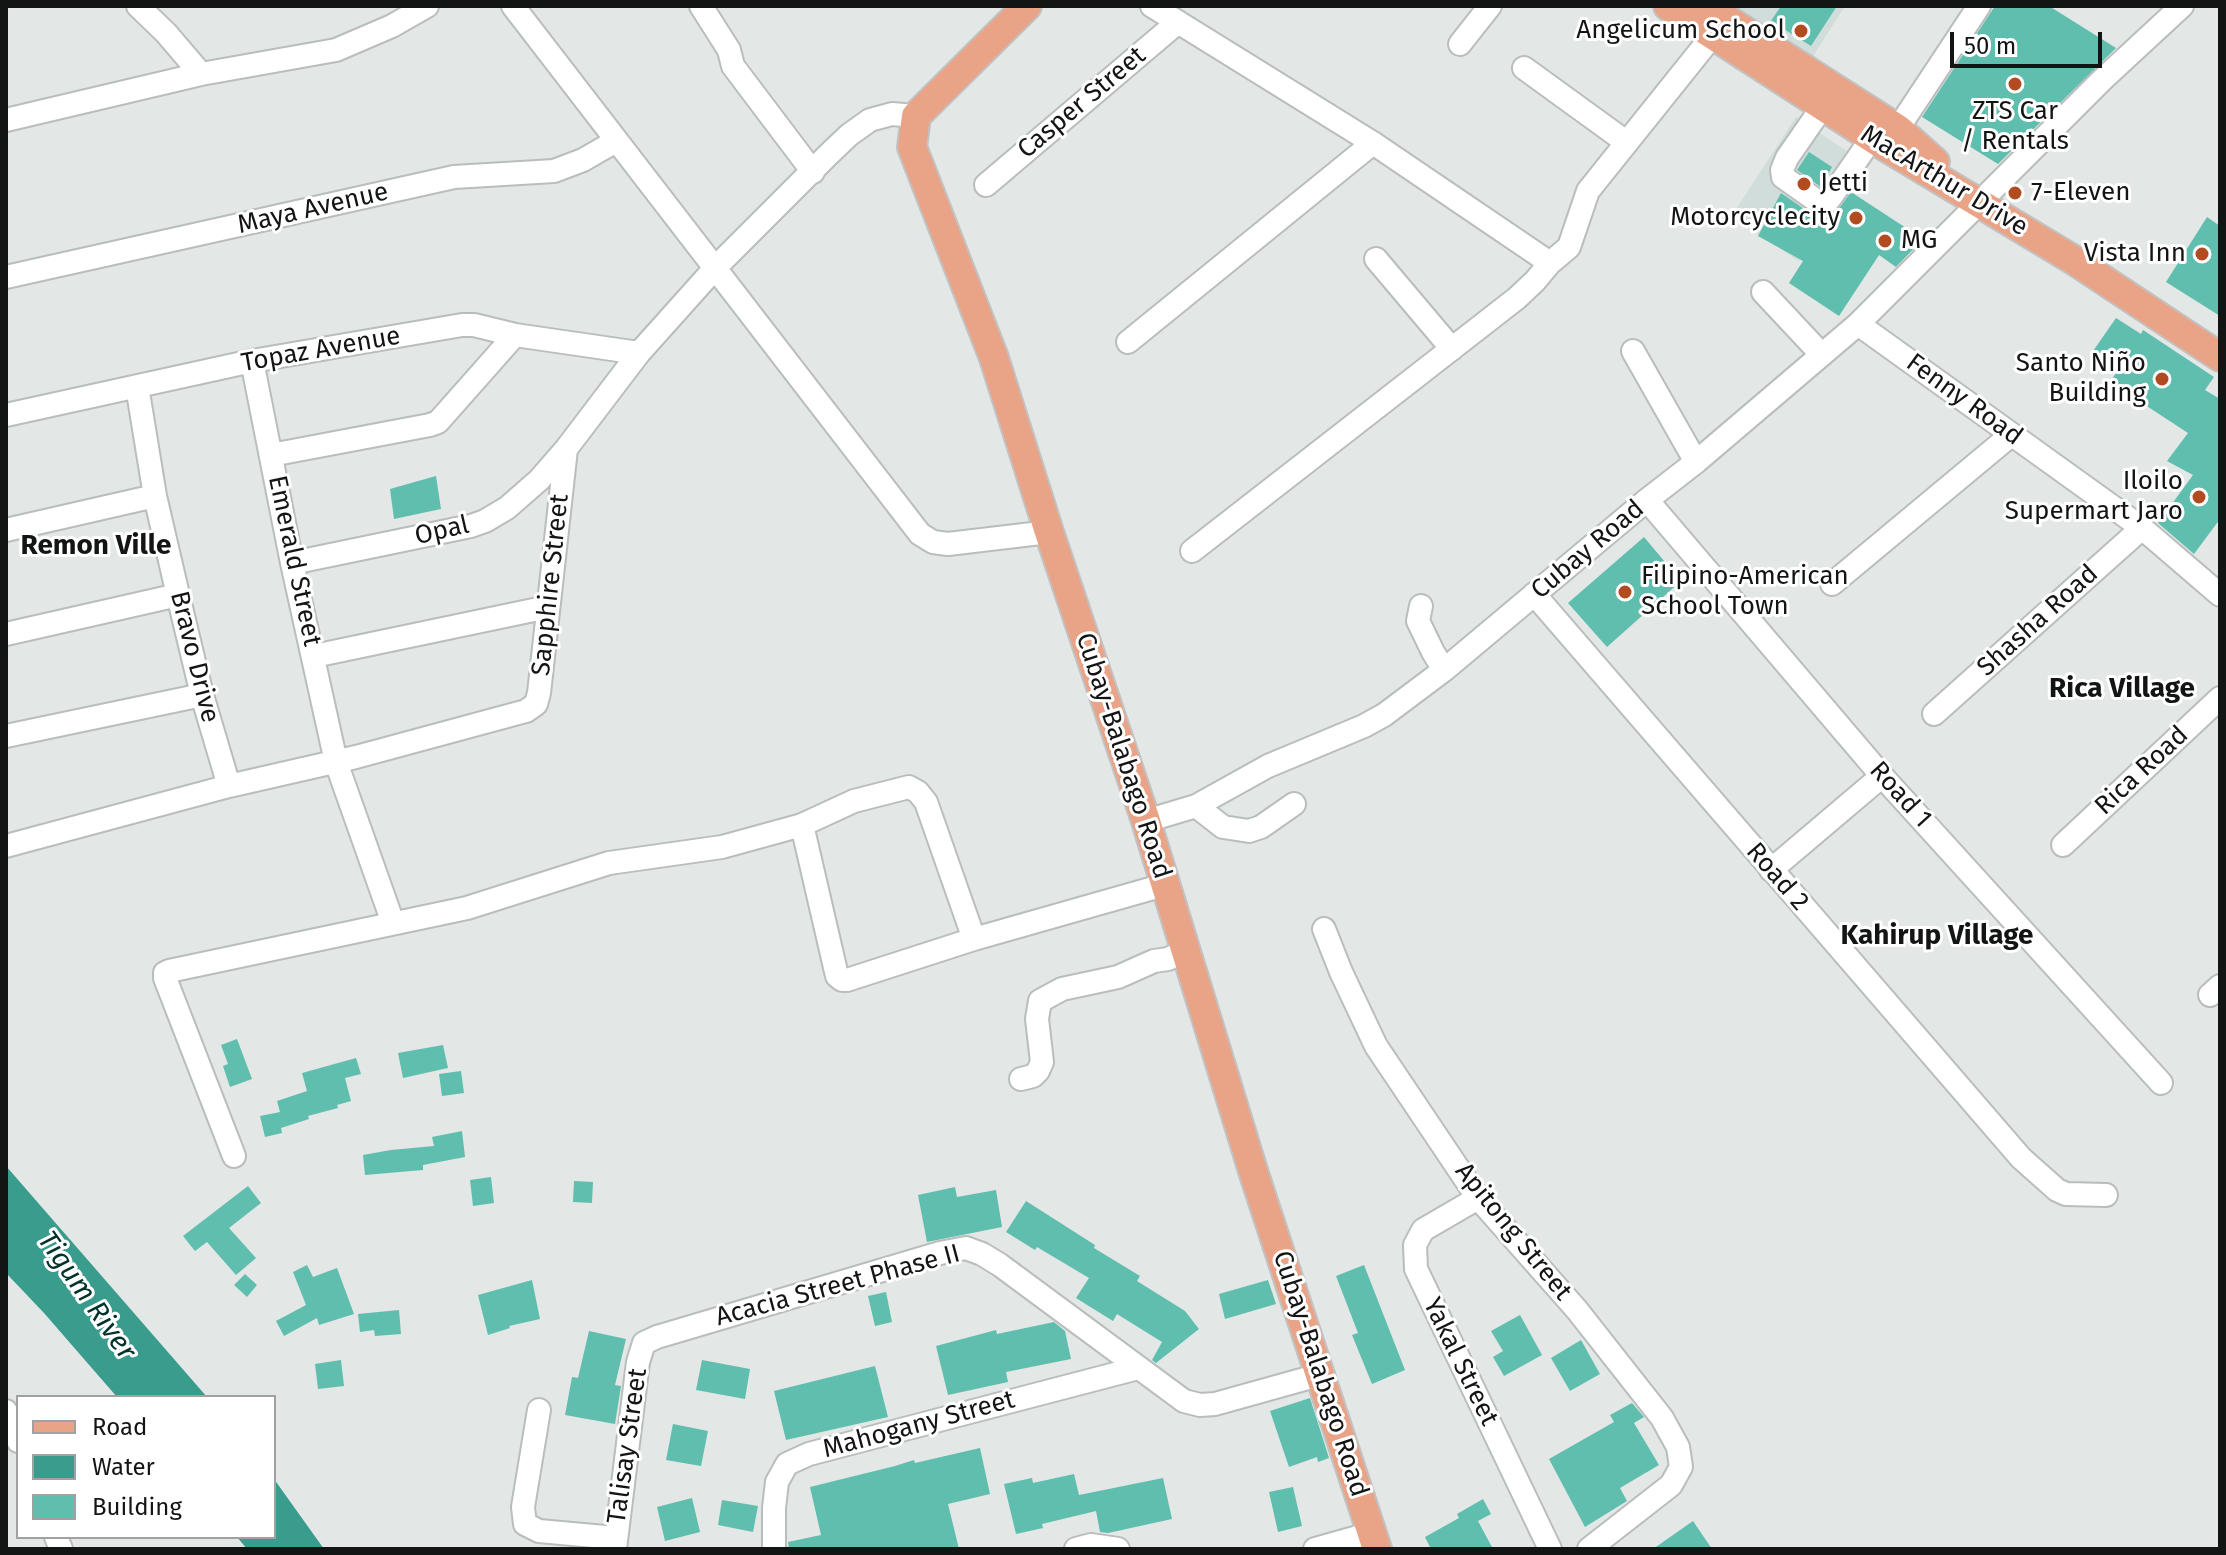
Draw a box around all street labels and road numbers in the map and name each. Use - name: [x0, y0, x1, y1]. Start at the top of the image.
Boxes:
- street label: Casper Street: [1012, 40, 1152, 166]
- street label: MacArthur Drive: [1855, 119, 2033, 243]
- street label: Maya Avenue: [235, 177, 391, 241]
- street label: Topaz Avenue: [239, 321, 403, 379]
- street label: Fenny Road: [1900, 347, 2028, 453]
- street label: Emerald Street: [261, 473, 327, 649]
- street label: Sapphire Street: [526, 493, 576, 677]
- street label: Cubay Road: [1525, 494, 1651, 606]
- street label: Opal: [412, 510, 472, 552]
- street label: Shasha Road: [1971, 559, 2105, 683]
- street label: Bravo Drive: [163, 588, 225, 726]
- street label: Cubay-Balabago Road: [1068, 629, 1178, 883]
- street label: Rica Road: [2089, 720, 2195, 822]
- street label: Road 1: [1862, 756, 1938, 834]
- street label: Road 2: [1739, 837, 1815, 917]
- street label: Apitong Street: [1448, 1157, 1578, 1307]
- street label: Acacia Street Phase II: [712, 1238, 964, 1334]
- street label: Cubay-Balabago Road: [1265, 1247, 1375, 1501]
- street label: Yakal Street: [1416, 1293, 1504, 1431]
- street label: Talisay Street: [602, 1366, 654, 1526]
- street label: Mahogany Street: [820, 1384, 1018, 1466]

